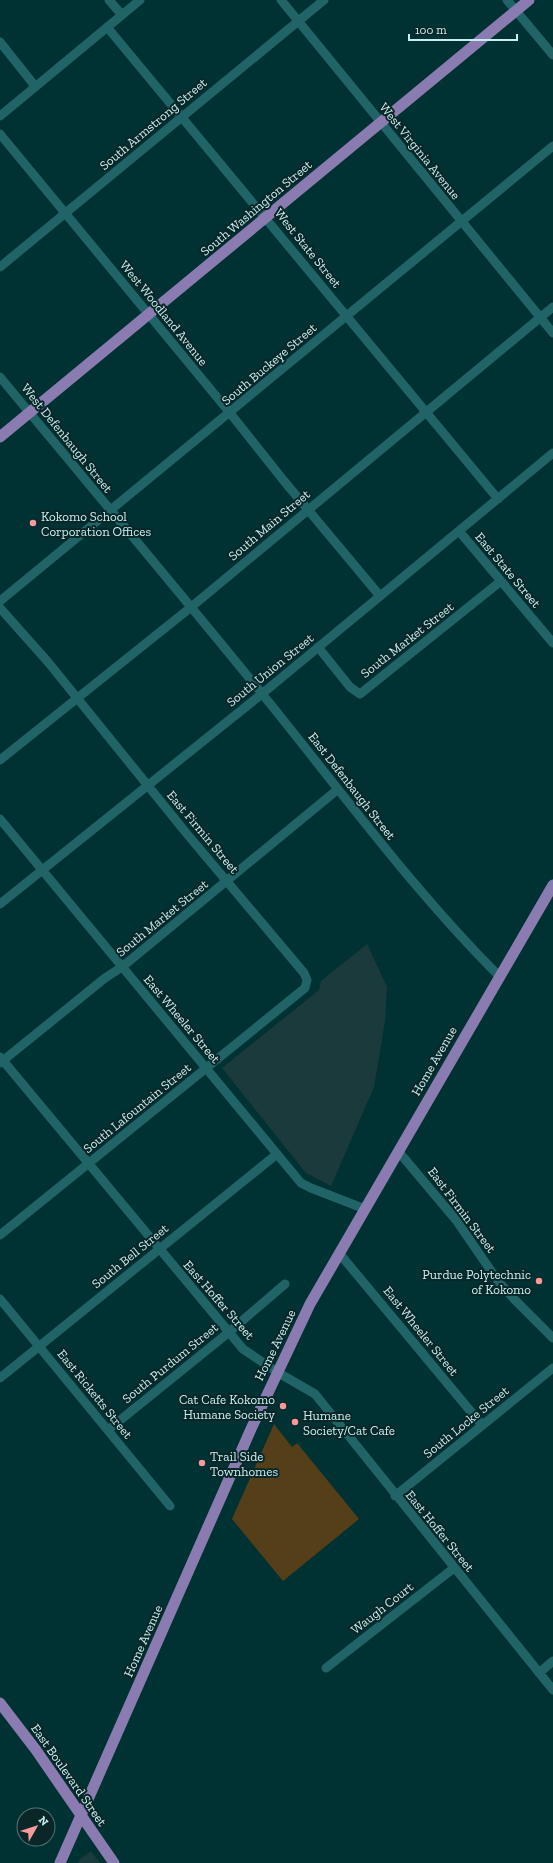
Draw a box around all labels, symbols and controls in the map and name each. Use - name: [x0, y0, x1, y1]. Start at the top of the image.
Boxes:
- scale bar: [409, 16, 517, 42]
- text: 100 m: [415, 23, 447, 37]
- street label: South Armstrong Street: [96, 75, 210, 173]
- street label: West Virginia Avenue: [376, 100, 464, 202]
- street label: South Washington Street: [197, 157, 315, 259]
- street label: West State Street: [272, 205, 345, 291]
- street label: West Woodland Avenue: [117, 257, 211, 369]
- street label: South Buckeye Street: [219, 320, 320, 408]
- street label: West Defenbaugh Street: [18, 380, 116, 496]
- street label: South Main Street: [225, 486, 313, 563]
- place label: Kokomo School Corporation Offices: [41, 509, 151, 539]
- marker: Kokomo School Corporation Offices: [28, 518, 38, 528]
- street label: East State Street: [472, 529, 544, 611]
- street label: South Market Street: [358, 599, 456, 681]
- street label: South Union Street: [224, 630, 317, 710]
- street label: East Defenbaugh Street: [305, 729, 399, 843]
- street label: East Firmin Street: [164, 788, 242, 877]
- street label: South Market Street: [113, 876, 211, 960]
- street label: East Wheeler Street: [141, 972, 223, 1066]
- street label: Home Avenue: [408, 1024, 460, 1098]
- street label: South Lafountain Street: [80, 1060, 194, 1156]
- street label: East Firmin Street: [425, 1164, 499, 1256]
- street label: South Bell Street: [89, 1221, 171, 1291]
- street label: East Hoffer Street: [181, 1257, 258, 1343]
- place label: Purdue Polytechnic of Kokomo: [422, 1267, 531, 1297]
- marker: Purdue Polytechnic of Kokomo: [534, 1276, 544, 1286]
- street label: East Wheeler Street: [380, 1283, 462, 1379]
- street label: Home Avenue: [251, 1307, 299, 1383]
- street label: South Purdum Street: [119, 1320, 221, 1406]
- street label: East Ricketts Street: [54, 1346, 136, 1442]
- street label: South Locke Street: [420, 1383, 512, 1461]
- place label: Cat Cafe Kokomo Humane Society: [179, 1392, 275, 1422]
- marker: Cat Cafe Kokomo Humane Society: [278, 1401, 288, 1411]
- place label: Humane Society/Cat Cafe: [303, 1408, 395, 1438]
- marker: Humane Society/Cat Cafe: [290, 1417, 300, 1427]
- place label: Trail Side Townhomes: [210, 1449, 278, 1479]
- marker: Trail Side Townhomes: [197, 1458, 207, 1468]
- street label: East Hoffer Street: [403, 1487, 477, 1575]
- street label: Waugh Court: [348, 1579, 416, 1637]
- street label: Home Avenue: [120, 1603, 166, 1679]
- street label: East Boulevard Street: [28, 1721, 110, 1829]
- north arrow: [16, 1807, 56, 1847]
- text: N: [36, 1814, 51, 1829]

